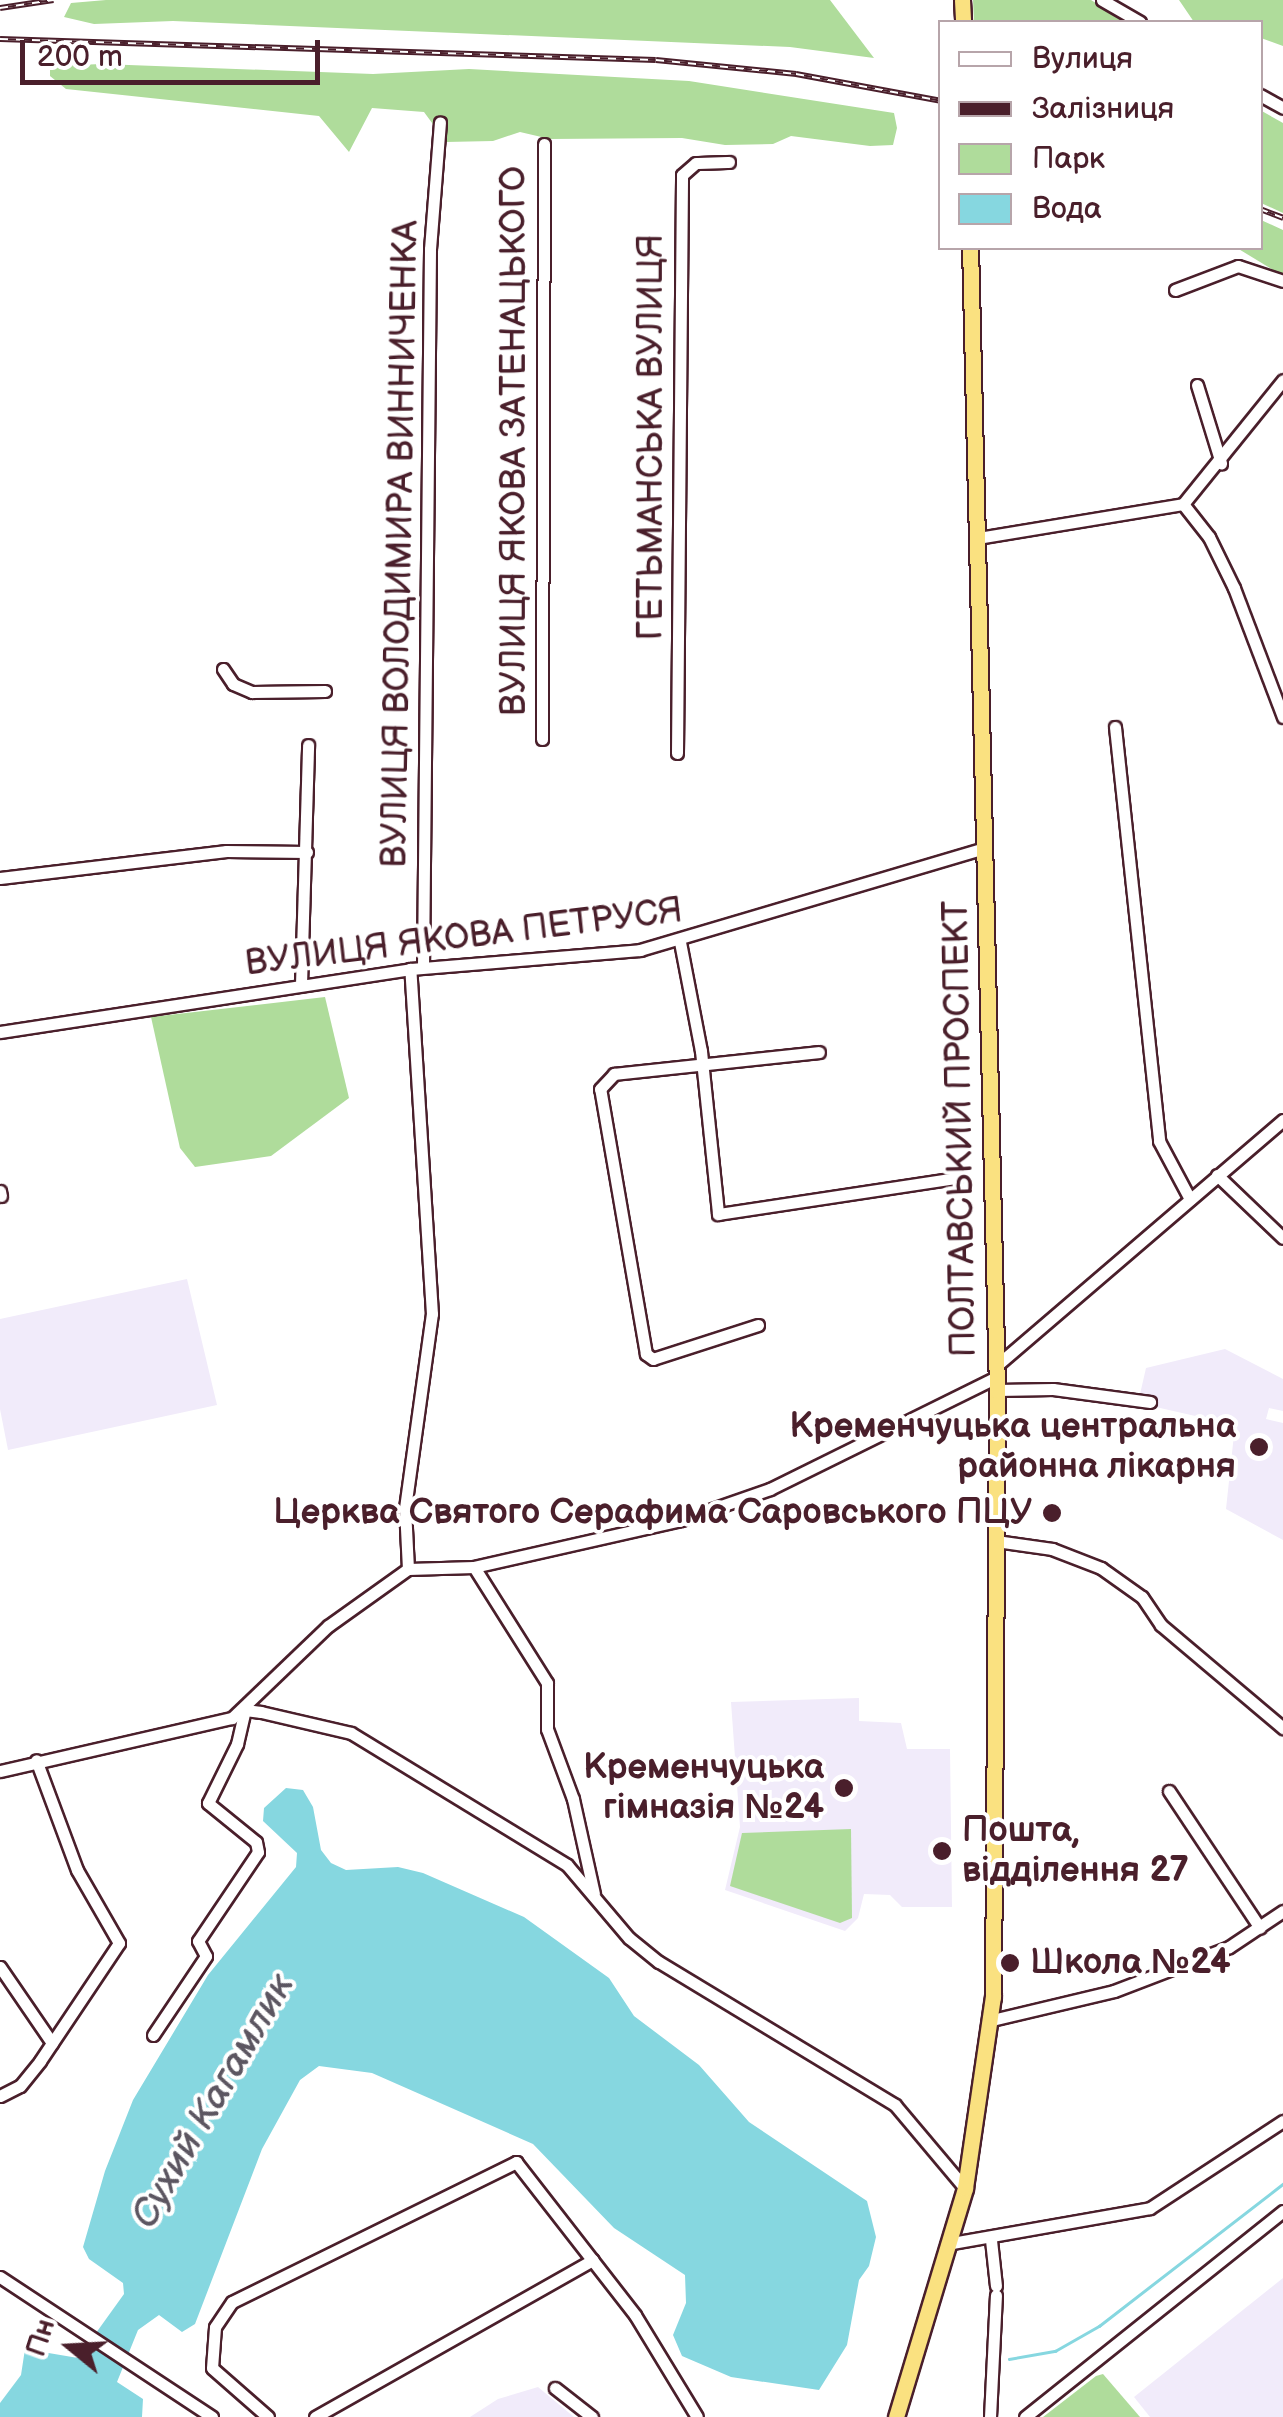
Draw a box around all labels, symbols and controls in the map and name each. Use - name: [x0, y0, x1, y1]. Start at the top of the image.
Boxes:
- scale bar: [25, 20, 325, 82]
- legend: [938, 20, 1263, 250]
- text: 200 m: [37, 39, 123, 75]
- text: Вулиця: [1032, 41, 1133, 77]
- text: Залізниця: [1032, 91, 1174, 127]
- text: Парк: [1032, 141, 1105, 177]
- street label: ВУЛИЦЯ ЯКОВА ЗАТЕНАЦЬКОГО: [494, 166, 536, 716]
- text: Вода: [1032, 191, 1102, 227]
- street label: ВУЛИЦЯ ВОЛОДИМИРА ВИННИЧЕНКА: [374, 220, 428, 868]
- street label: ГЕТЬМАНСЬКА ВУЛИЦЯ: [631, 234, 673, 640]
- street label: ВУЛИЦЯ ЯКОВА ПЕТРУСЯ: [243, 890, 685, 986]
- street label: ПОЛТАВСЬКИЙ ПРОСПЕКТ: [936, 901, 986, 1357]
- place label: Кременчуцька центральна районна лікарня: [790, 1406, 1236, 1488]
- marker: Кременчуцька центральна районна лікарня: [1246, 1434, 1272, 1460]
- place label: Церква Святого Серафима Саровського ПЦУ: [273, 1492, 1032, 1534]
- marker: Церква Святого Серафима Саровського ПЦУ: [1041, 1502, 1063, 1524]
- place label: Кременчуцька гімназія №24: [583, 1747, 824, 1829]
- marker: Кременчуцька гімназія №24: [833, 1777, 855, 1799]
- place label: Пошта, відділення 27: [962, 1810, 1189, 1892]
- marker: Пошта, відділення 27: [931, 1840, 953, 1862]
- place label: Школа №24: [1030, 1942, 1231, 1984]
- marker: Школа №24: [999, 1952, 1021, 1974]
- water label: Сухий Кагамлик: [122, 1966, 304, 2236]
- north arrow: [20, 2297, 120, 2397]
- text: Пн: [20, 2315, 62, 2360]

